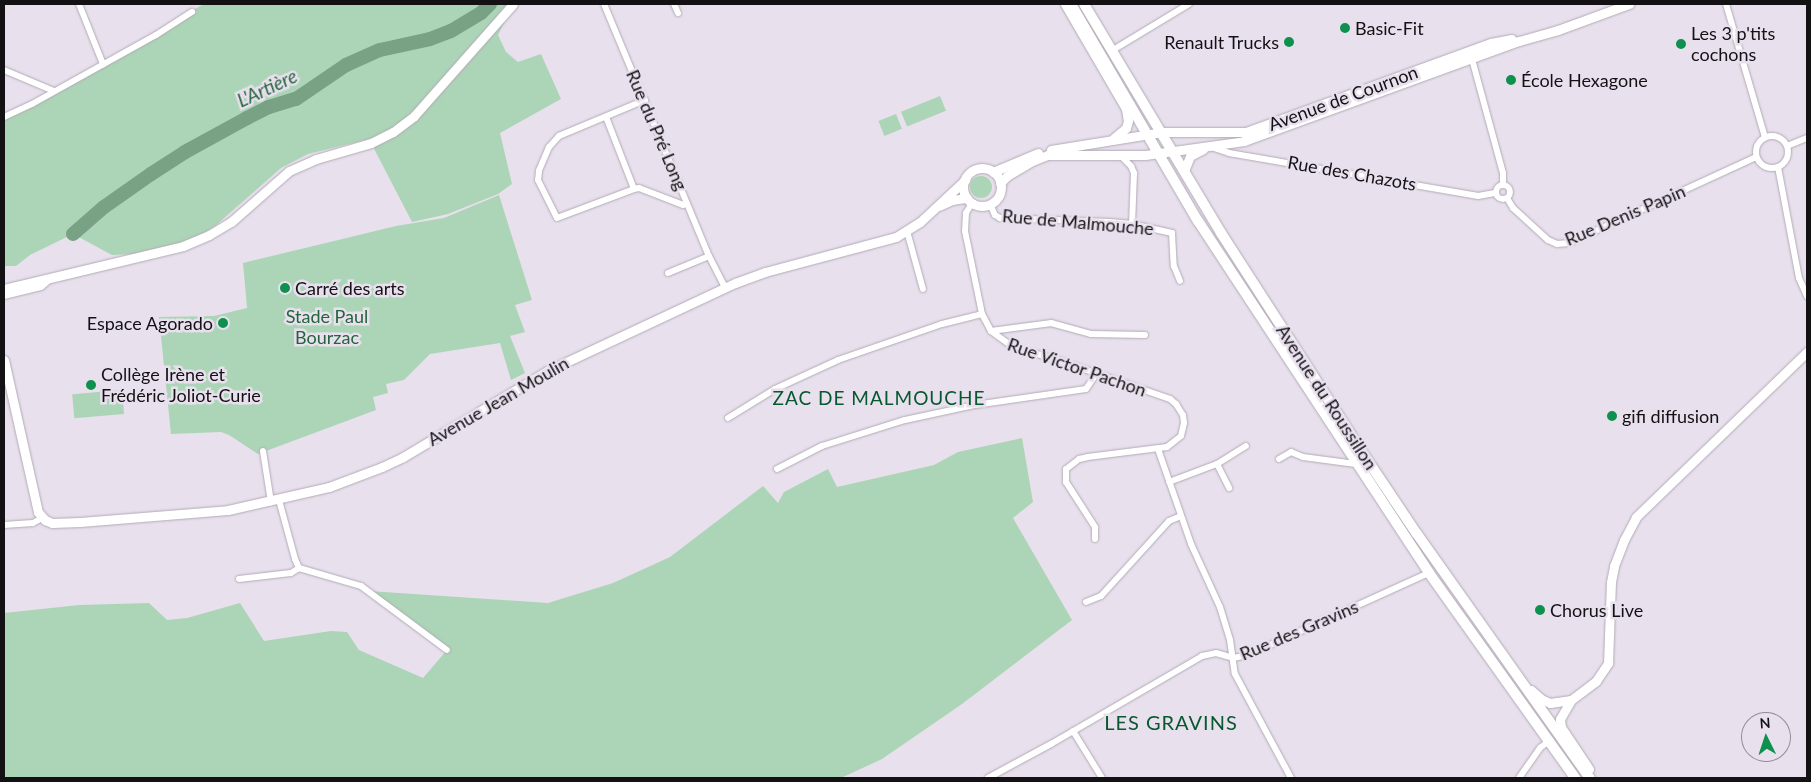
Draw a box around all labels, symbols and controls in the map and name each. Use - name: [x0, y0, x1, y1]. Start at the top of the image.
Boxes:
- place label: Basic-Fit: [1355, 17, 1424, 39]
- marker: Basic-Fit: [1339, 22, 1351, 34]
- place label: Les 3 p'tits cochons: [1691, 23, 1775, 66]
- place label: Renault Trucks: [1164, 31, 1279, 53]
- marker: Renault Trucks: [1283, 36, 1295, 48]
- marker: Les 3 p'tits cochons: [1675, 38, 1687, 50]
- street label: Avenue de Cournon: [1265, 61, 1421, 135]
- water label: L'Artière: [233, 64, 301, 112]
- street label: Rue du Pré Long: [622, 66, 692, 194]
- place label: École Hexagone: [1521, 69, 1648, 91]
- marker: École Hexagone: [1505, 74, 1517, 86]
- street label: Rue des Chazots: [1286, 151, 1418, 195]
- street label: Rue Denis Papin: [1561, 180, 1689, 250]
- street label: Rue de Malmouche: [1001, 205, 1155, 239]
- place label: Carré des arts: [295, 277, 405, 299]
- marker: Carré des arts: [279, 282, 291, 294]
- park label: Stade Paul Bourzac: [286, 306, 368, 348]
- place label: Espace Agorado: [86, 312, 213, 334]
- marker: Espace Agorado: [217, 317, 229, 329]
- street label: Avenue du Roussillon: [1272, 320, 1382, 474]
- street label: Rue Victor Pachon: [1004, 333, 1150, 401]
- street label: Avenue Jean Moulin: [423, 352, 573, 450]
- place label: Collège Irène et Frédéric Joliot-Curie: [101, 364, 261, 406]
- marker: Collège Irène et Frédéric Joliot-Curie: [85, 379, 97, 391]
- district label: ZAC DE MALMOUCHE: [770, 387, 988, 409]
- place label: gifi diffusion: [1622, 405, 1719, 427]
- marker: gifi diffusion: [1606, 410, 1618, 422]
- street label: Rue des Gravins: [1236, 595, 1362, 665]
- place label: Chorus Live: [1550, 599, 1643, 621]
- marker: Chorus Live: [1534, 604, 1546, 616]
- district label: LES GRAVINS: [1103, 710, 1239, 734]
- north arrow: [1741, 712, 1791, 762]
- text: N: [1759, 714, 1771, 731]

